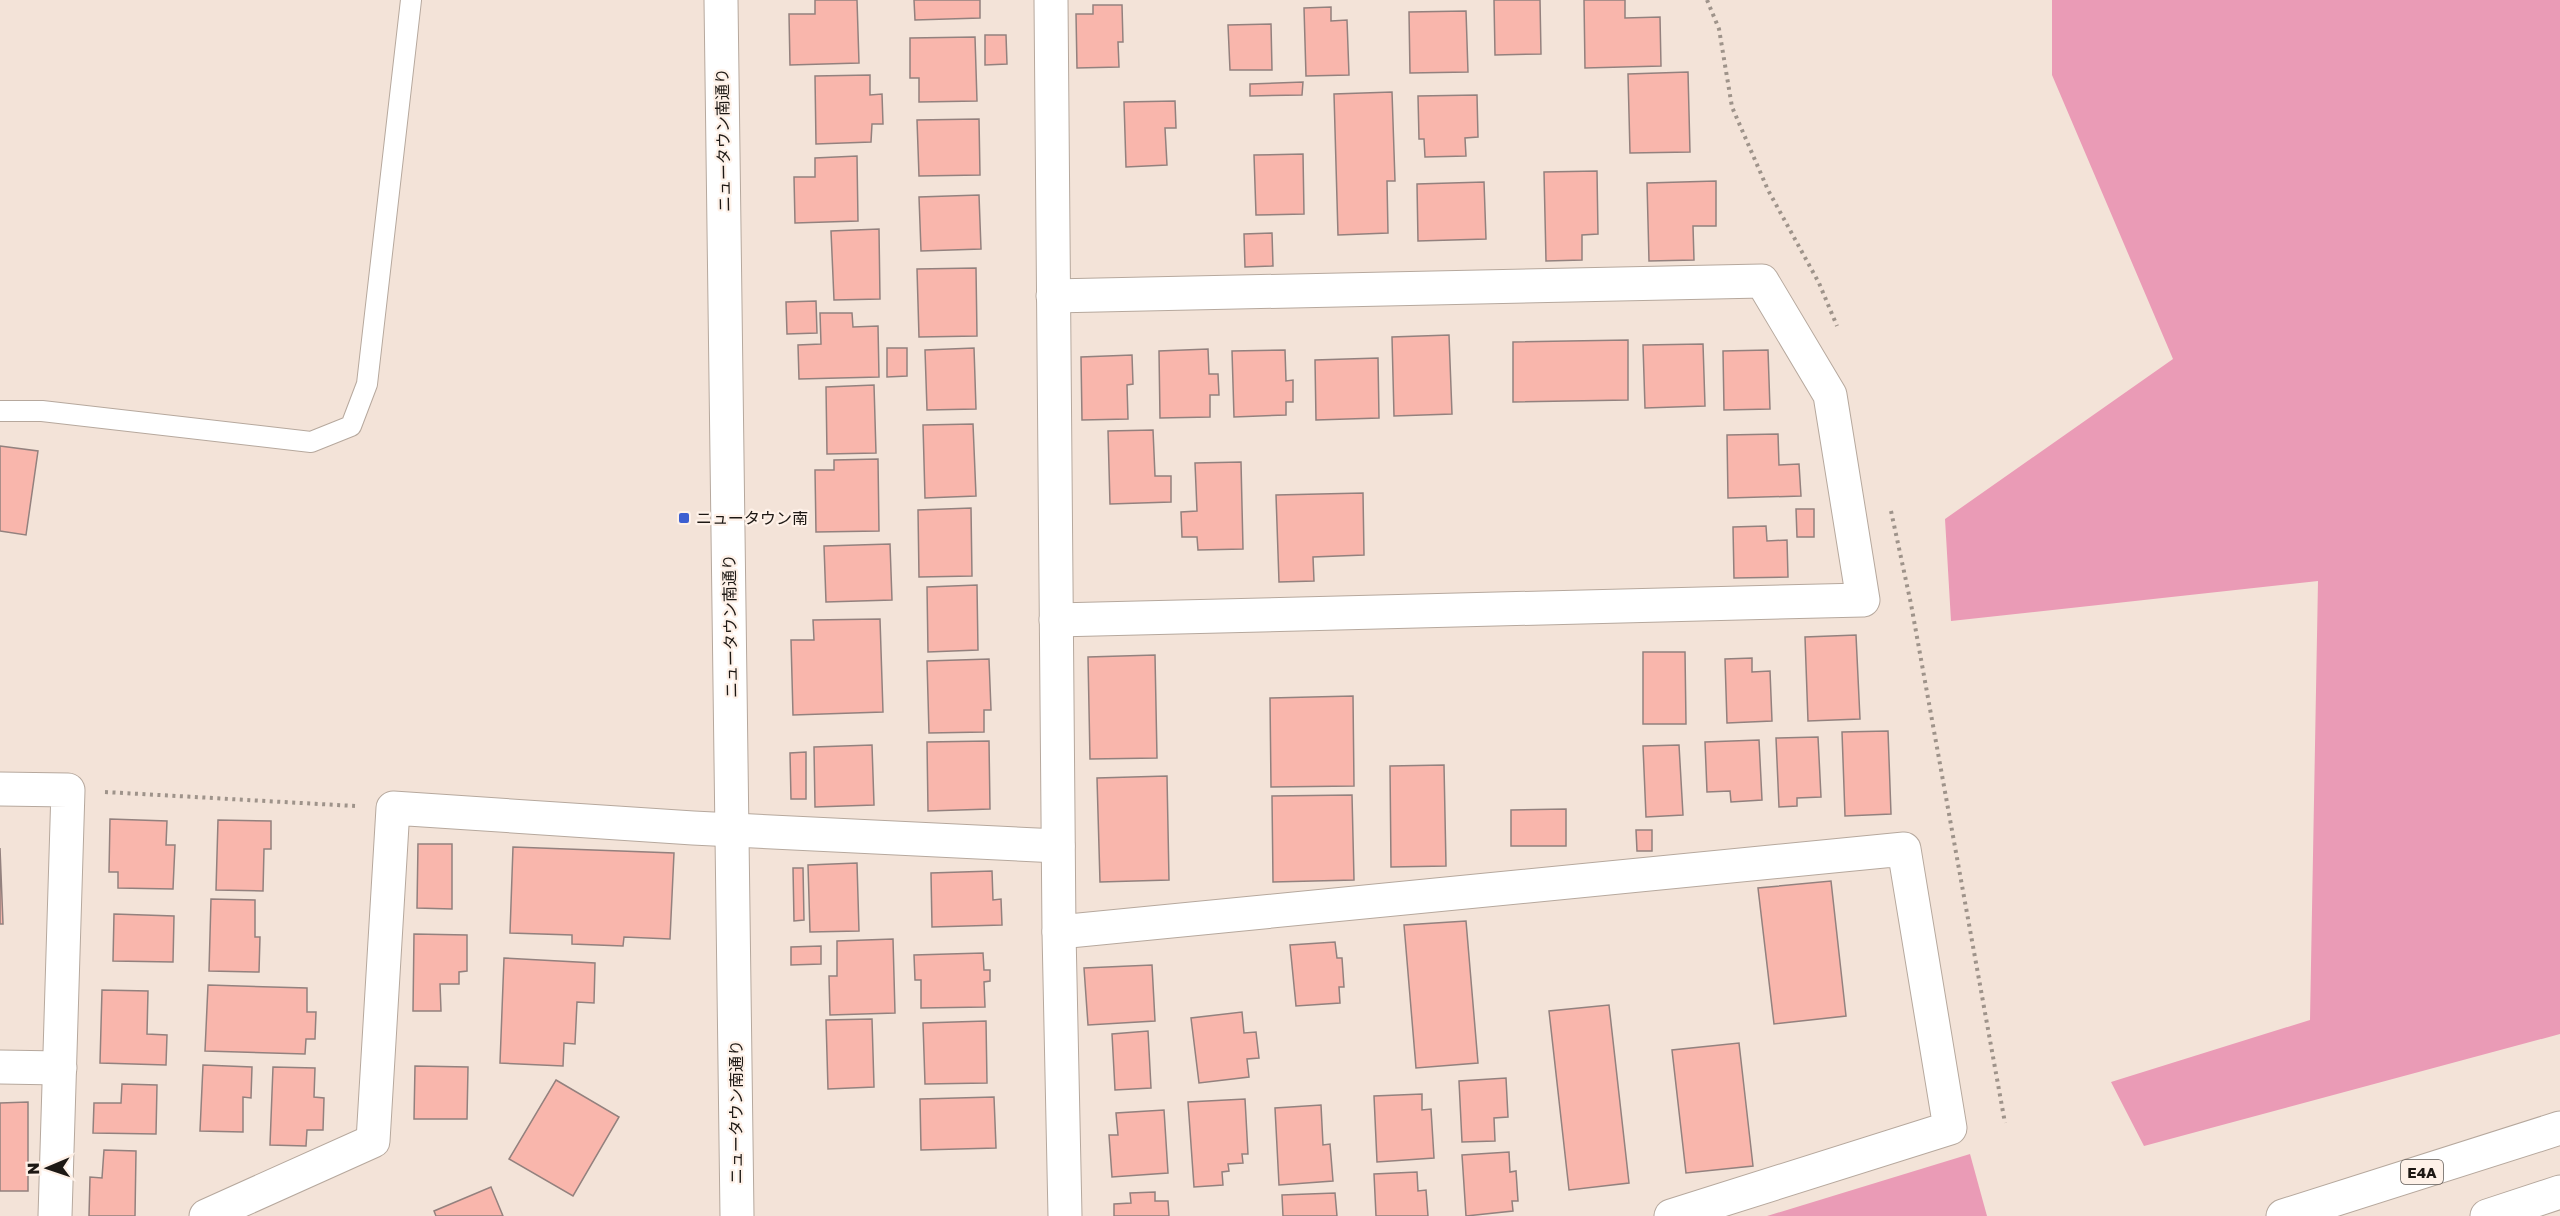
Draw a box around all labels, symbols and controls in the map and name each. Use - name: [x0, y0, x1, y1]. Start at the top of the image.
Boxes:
- street label: ニュータウン南通り: [712, 68, 734, 212]
- place label: ニュータウン南: [696, 508, 808, 528]
- marker: ニュータウン南: [677, 511, 691, 525]
- street label: ニュータウン南通り: [719, 554, 741, 698]
- street label: ニュータウン南通り: [726, 1040, 746, 1184]
- north arrow: [18, 1138, 78, 1198]
- road number: E4A: [2401, 1160, 2443, 1184]
- text: N: [23, 1162, 43, 1175]

